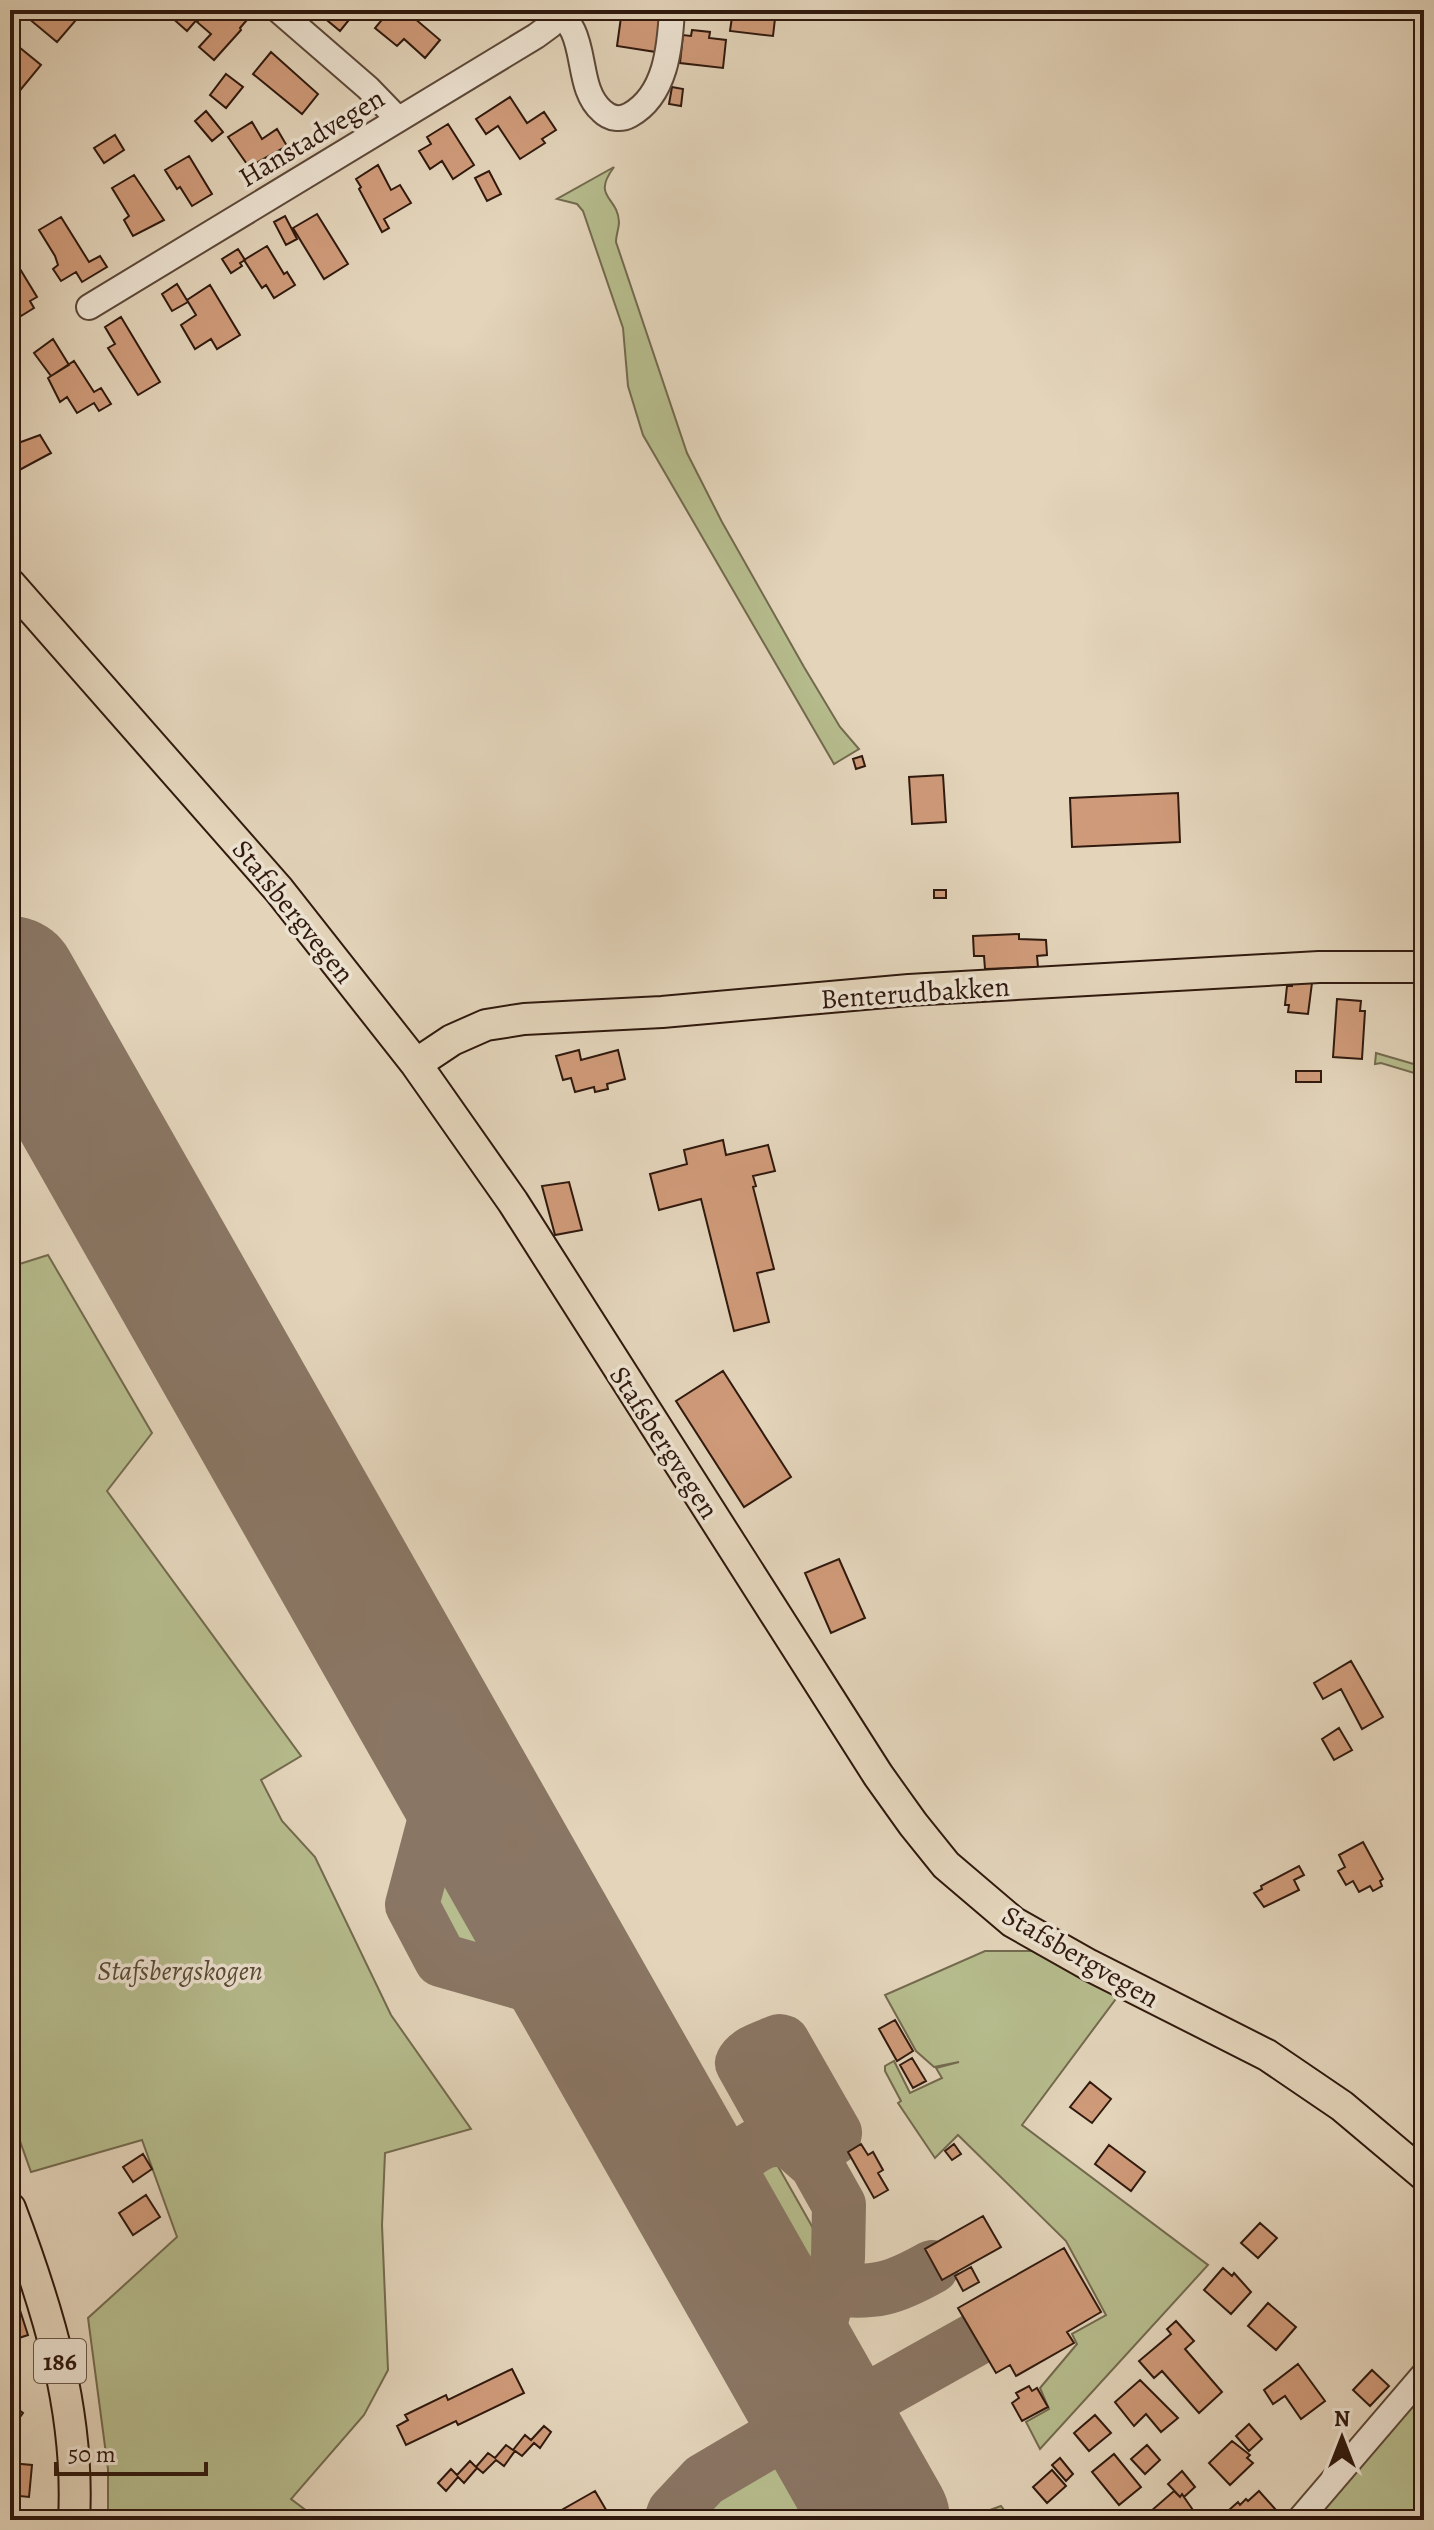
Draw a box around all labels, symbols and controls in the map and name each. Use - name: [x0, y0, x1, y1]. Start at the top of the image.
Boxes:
- street label: Hanstadvegen: [232, 79, 391, 196]
- street label: Stafsbergvegen: [223, 832, 363, 992]
- street label: Benterudbakken: [819, 967, 1011, 1019]
- street label: Stafsbergvegen: [600, 1359, 728, 1526]
- street label: Stafsbergvegen: [995, 1897, 1166, 2017]
- park label: Stafsbergskogen: [97, 1952, 263, 1990]
- road number: 186: [34, 2339, 86, 2383]
- north arrow: [1302, 2398, 1382, 2478]
- text: N: [1334, 2404, 1350, 2434]
- scale bar: [56, 2426, 206, 2476]
- text: 50 m: [68, 2438, 116, 2470]

